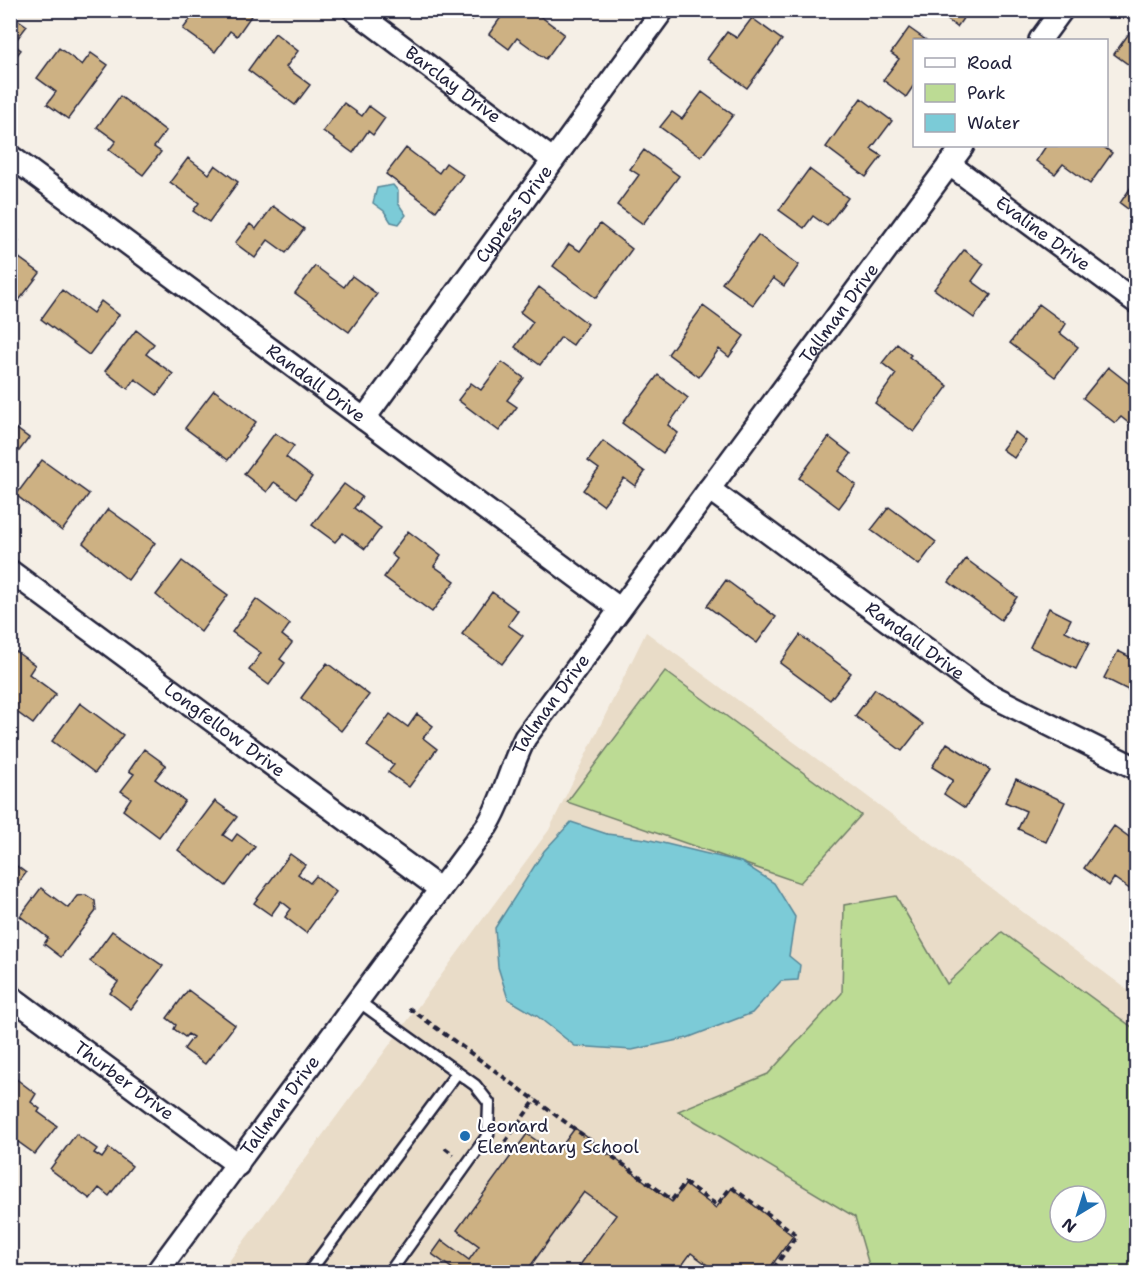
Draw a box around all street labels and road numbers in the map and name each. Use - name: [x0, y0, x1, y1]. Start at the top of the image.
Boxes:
- street label: Barclay Drive: [400, 41, 506, 129]
- street label: Cypress Drive: [470, 160, 558, 268]
- street label: Evaline Drive: [991, 190, 1096, 277]
- street label: Tallman Drive: [794, 258, 884, 368]
- street label: Randall Drive: [261, 338, 370, 428]
- street label: Randall Drive: [861, 596, 970, 685]
- street label: Tallman Drive: [507, 649, 595, 758]
- street label: Longfellow Drive: [159, 677, 290, 783]
- street label: Thurber Drive: [69, 1036, 179, 1126]
- street label: Tallman Drive: [235, 1051, 325, 1161]

